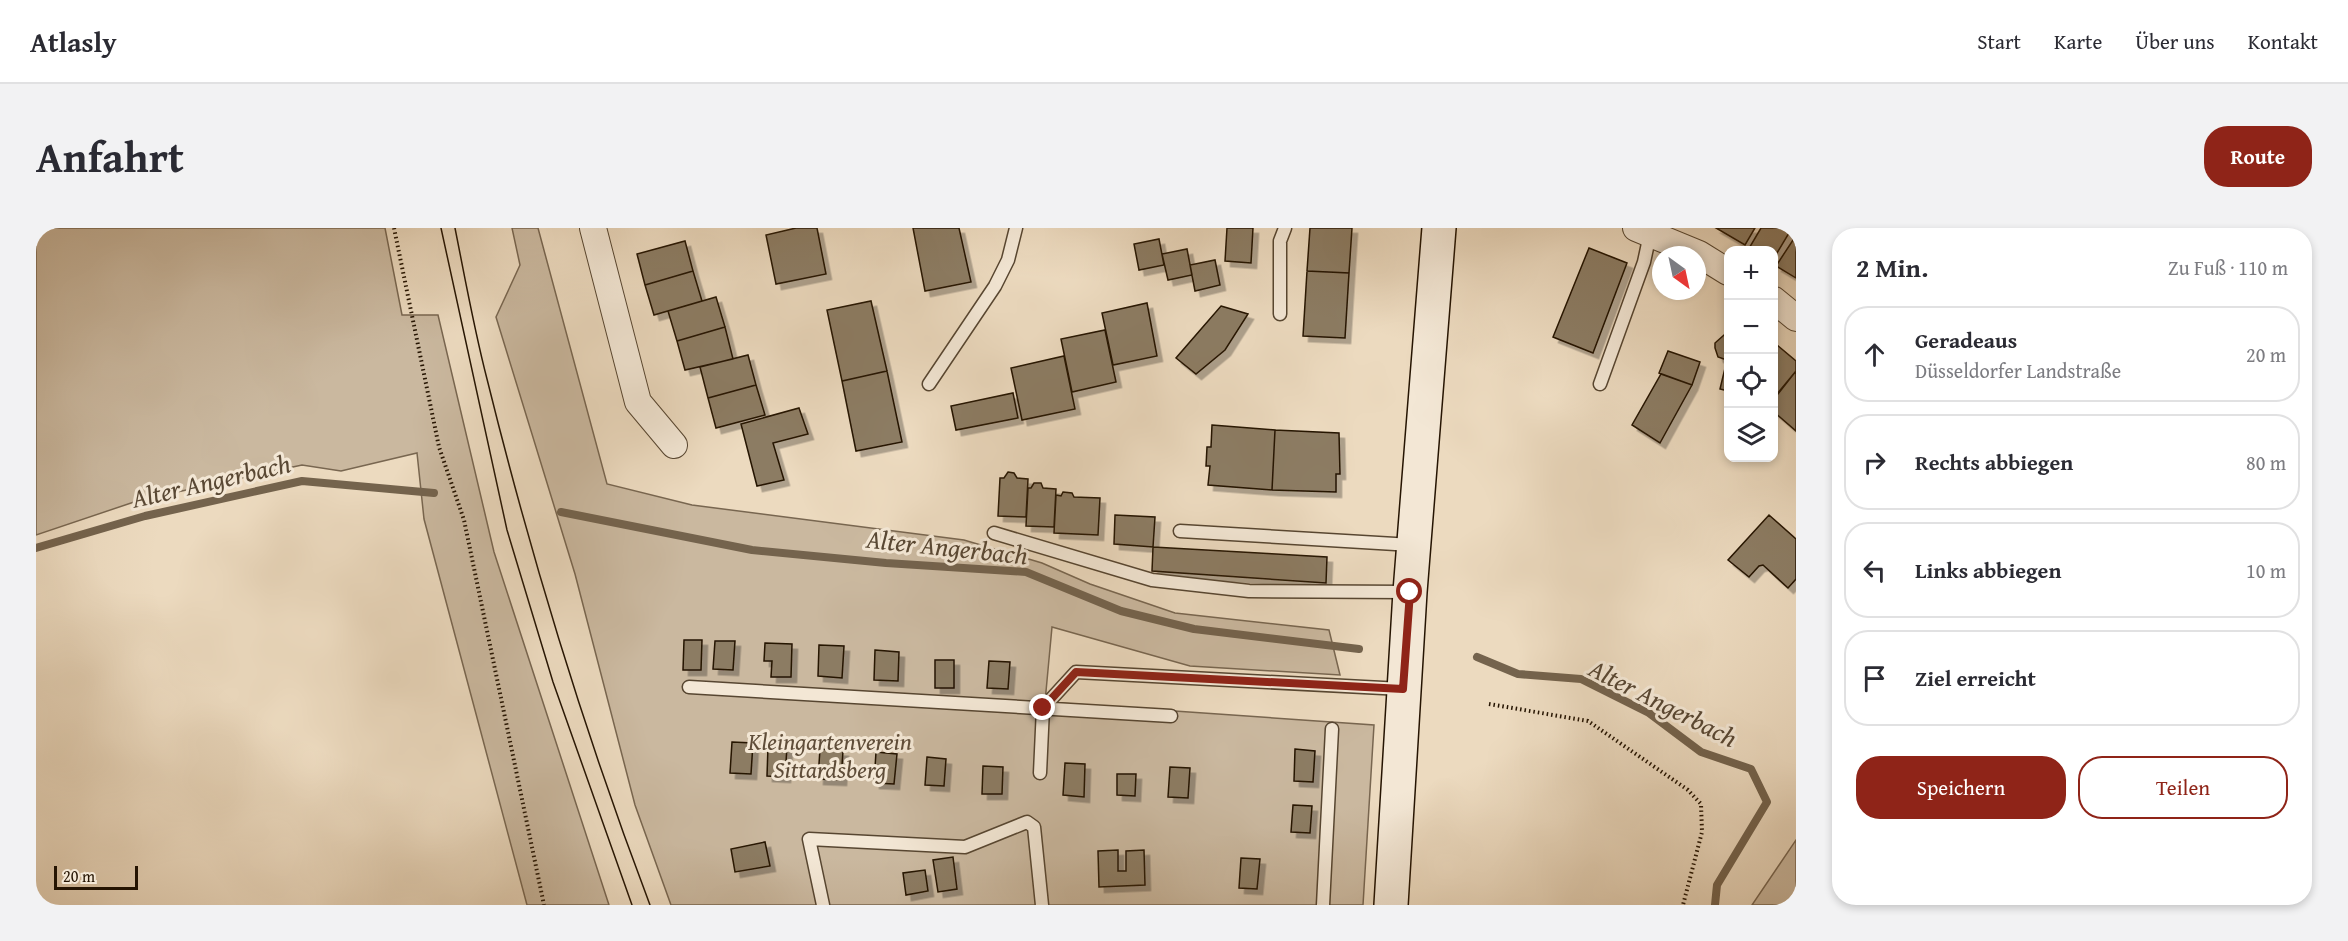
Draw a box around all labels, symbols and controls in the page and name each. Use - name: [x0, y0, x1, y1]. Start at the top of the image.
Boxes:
- text: Atlasly: [30, 21, 117, 62]
- text: Start: [1977, 26, 2021, 57]
- text: Karte: [2054, 26, 2102, 57]
- text: Über uns: [2135, 26, 2215, 57]
- text: Kontakt: [2248, 26, 2318, 57]
- text: Anfahrt: [36, 126, 184, 187]
- button: Route: [2204, 126, 2312, 187]
- north arrow: [1652, 246, 1706, 300]
- map controls: [1724, 246, 1778, 462]
- button: +: [1724, 246, 1778, 300]
- text: 2 Min.: [1856, 248, 1928, 287]
- text: Zu Fuß · 110 m: [2168, 253, 2288, 282]
- button: −: [1724, 300, 1778, 354]
- text: Geradeaus: [1915, 324, 2017, 356]
- icon: ahead: [1858, 338, 1891, 371]
- text: 20 m: [2246, 340, 2286, 369]
- button: locate: [1724, 354, 1778, 408]
- text: Düsseldorfer Landstraße: [1915, 356, 2121, 385]
- button: layers: [1724, 408, 1778, 462]
- water label: Alter Angerbach: [127, 443, 294, 518]
- icon: right: [1858, 446, 1891, 479]
- text: Rechts abbiegen: [1915, 446, 2073, 478]
- text: 80 m: [2246, 448, 2286, 477]
- water label: Alter Angerbach: [863, 519, 1030, 574]
- icon: left: [1858, 554, 1891, 587]
- text: Links abbiegen: [1915, 554, 2061, 586]
- text: 10 m: [2246, 556, 2286, 585]
- route start: [1396, 578, 1422, 604]
- water label: Alter Angerbach: [1581, 648, 1744, 757]
- icon: arrive: [1858, 662, 1891, 695]
- text: Ziel erreicht: [1915, 662, 2036, 694]
- route end: [1029, 694, 1055, 720]
- park label: Kleingartenverein Sittardsberg: [747, 724, 912, 787]
- button: Speichern: [1856, 756, 2066, 819]
- button: Teilen: [2078, 756, 2288, 819]
- scale bar: [54, 863, 138, 890]
- text: 20 m: [63, 864, 95, 888]

